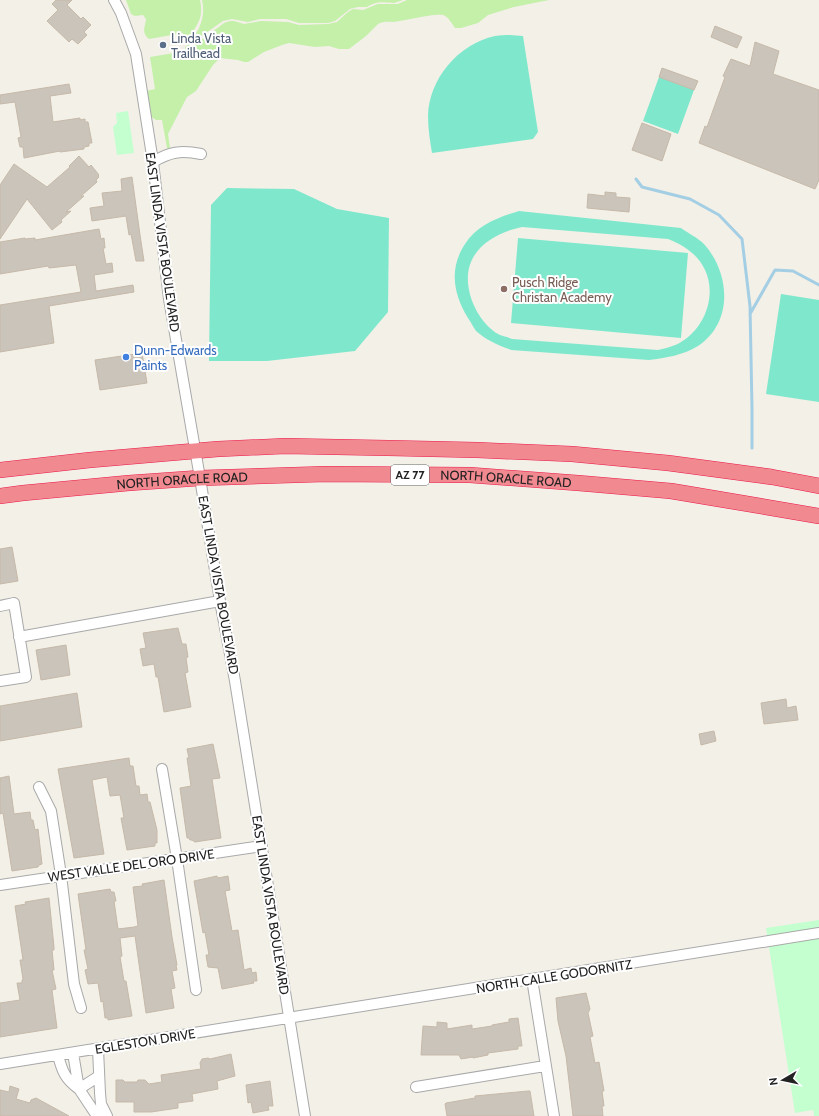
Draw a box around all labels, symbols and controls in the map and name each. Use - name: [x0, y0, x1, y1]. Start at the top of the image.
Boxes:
- place label: Linda Vista Trailhead: [171, 30, 232, 61]
- marker: Linda Vista Trailhead: [158, 40, 168, 50]
- street label: EAST LINDA VISTA BOULEVARD: [142, 151, 184, 333]
- place label: Pusch Ridge Christan Academy: [512, 274, 612, 305]
- marker: Pusch Ridge Christan Academy: [499, 284, 509, 294]
- place label: Dunn-Edwards Paints: [134, 342, 217, 373]
- marker: Dunn-Edwards Paints: [121, 352, 131, 362]
- road number: AZ 77: [391, 465, 429, 485]
- street label: NORTH ORACLE ROAD: [440, 467, 572, 491]
- street label: NORTH ORACLE ROAD: [116, 468, 248, 492]
- street label: EAST LINDA VISTA BOULEVARD: [195, 494, 243, 676]
- street label: EAST LINDA VISTA BOULEVARD: [249, 814, 293, 996]
- street label: WEST VALLE DEL ORO DRIVE: [47, 845, 215, 885]
- street label: NORTH CALLE GODORNITZ: [475, 956, 634, 996]
- street label: EGLESTON DRIVE: [94, 1025, 196, 1057]
- north arrow: [763, 1060, 803, 1100]
- text: N: [766, 1077, 781, 1087]

